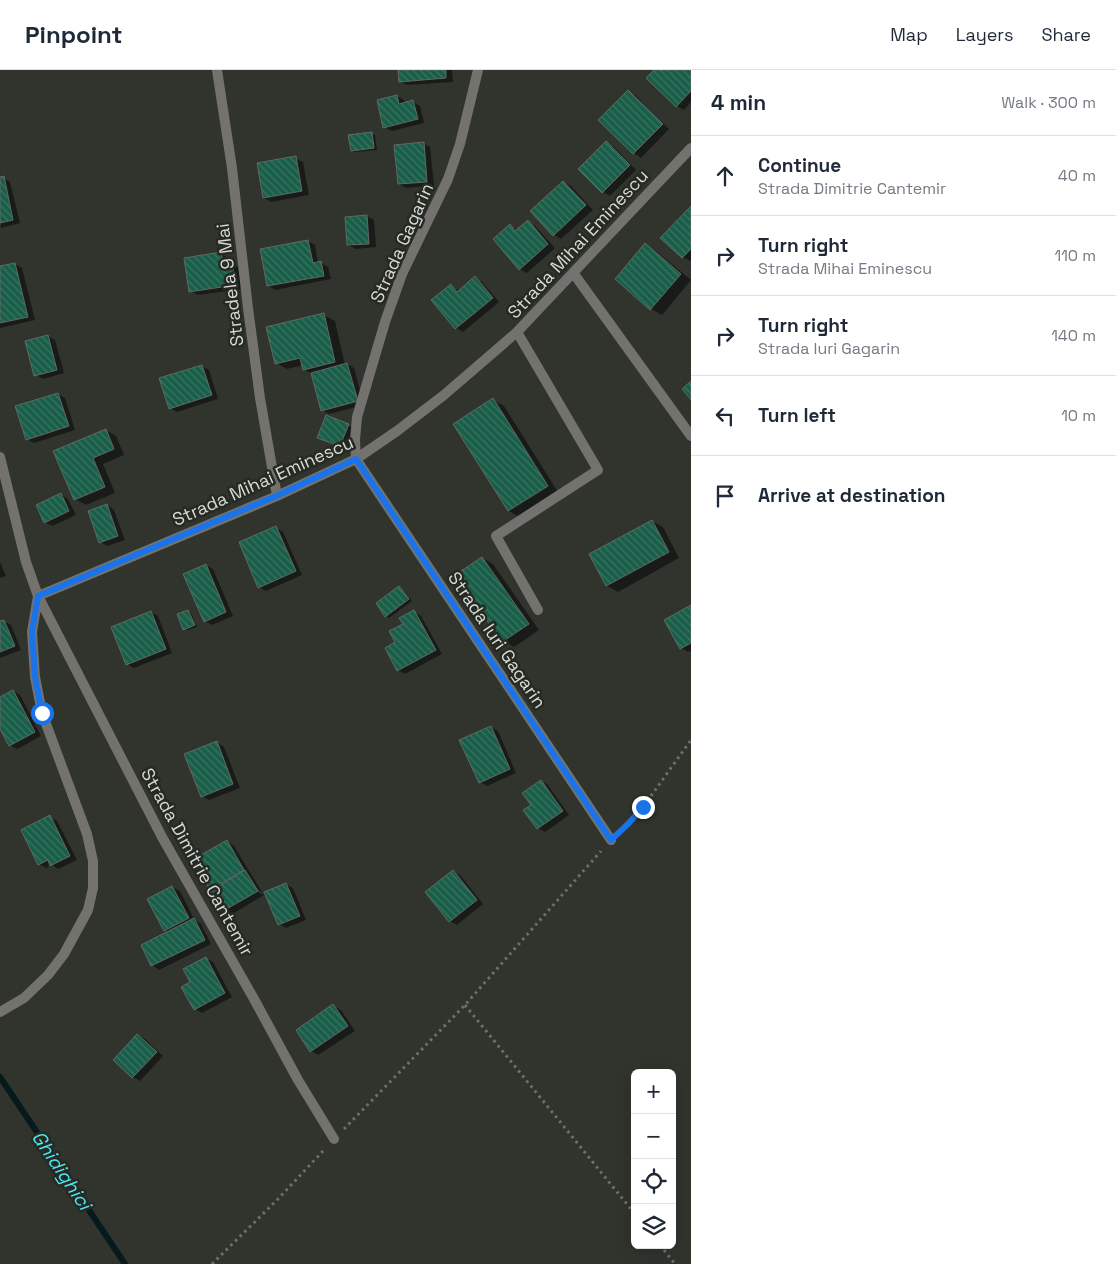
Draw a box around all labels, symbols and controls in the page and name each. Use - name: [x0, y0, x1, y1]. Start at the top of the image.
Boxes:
- text: Pinpoint: [25, 19, 122, 50]
- text: Map: [890, 23, 928, 46]
- text: Layers: [956, 23, 1013, 46]
- text: Share: [1041, 23, 1091, 46]
- text: 4 min: [711, 89, 766, 116]
- text: Walk · 300 m: [1001, 92, 1096, 113]
- text: Continue: [758, 153, 841, 178]
- icon: ahead: [711, 162, 739, 190]
- street label: Strada Mihai Eminescu: [502, 164, 653, 323]
- text: 40 m: [1058, 165, 1096, 186]
- text: Strada Dimitrie Cantemir: [758, 178, 946, 199]
- street label: Strada Gagarin: [365, 179, 438, 306]
- street label: Stradela 9 Mai: [211, 222, 248, 348]
- text: Turn right: [758, 233, 848, 258]
- icon: right: [711, 242, 739, 270]
- text: 110 m: [1054, 245, 1096, 266]
- text: Strada Mihai Eminescu: [758, 258, 932, 279]
- text: Turn right: [758, 313, 848, 338]
- icon: right: [711, 322, 739, 350]
- text: 140 m: [1051, 325, 1096, 346]
- text: Strada Iuri Gagarin: [758, 338, 900, 359]
- icon: left: [711, 402, 739, 430]
- text: Turn left: [758, 403, 836, 428]
- text: 10 m: [1061, 405, 1096, 426]
- street label: Strada Mihai Eminescu: [169, 430, 357, 531]
- icon: arrive: [711, 482, 739, 510]
- text: Arrive at destination: [758, 483, 946, 508]
- street label: Strada Iuri Gagarin: [443, 567, 552, 712]
- route start: [31, 702, 54, 725]
- street label: Strada Dimitrie Cantemir: [136, 764, 259, 960]
- route end: [632, 796, 655, 819]
- map controls: [631, 1069, 676, 1249]
- button: +: [631, 1069, 676, 1114]
- button: −: [631, 1114, 676, 1159]
- water label: Ghidighici: [26, 1126, 98, 1217]
- button: locate: [631, 1159, 676, 1204]
- button: layers: [631, 1204, 676, 1249]

